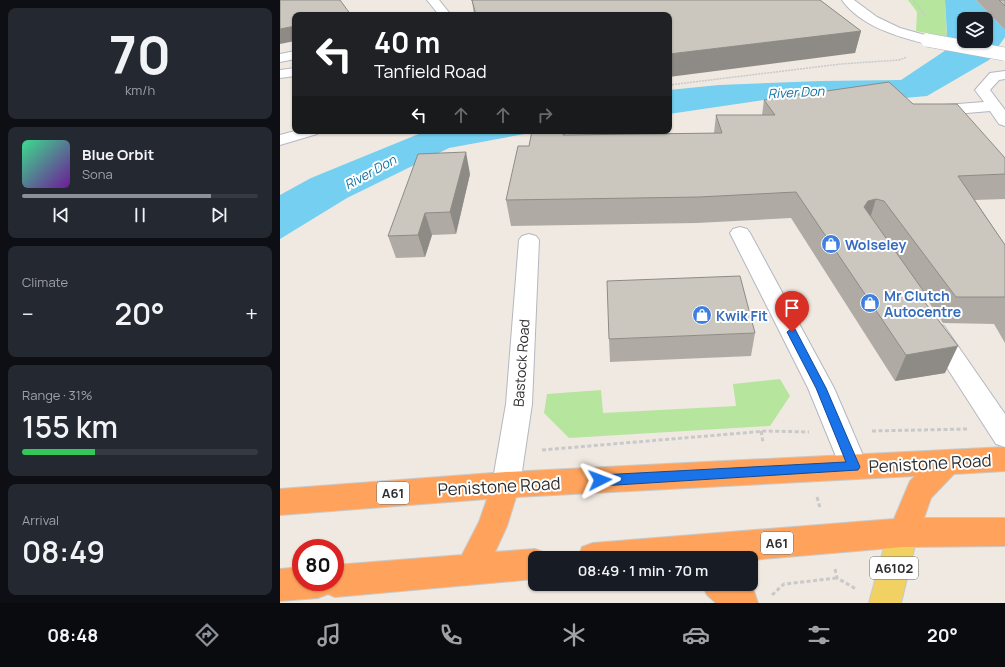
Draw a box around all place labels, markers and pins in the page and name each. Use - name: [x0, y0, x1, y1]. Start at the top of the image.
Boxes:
- shop icon: Wolseley: [820, 233, 842, 255]
- place label: Wolseley: [845, 235, 907, 254]
- place label: Mr Clutch Autocentre: [884, 286, 961, 321]
- pin: [775, 291, 809, 332]
- shop icon: Mr Clutch Autocentre: [859, 292, 881, 314]
- shop icon: Kwik Fit: [691, 304, 713, 326]
- place label: Kwik Fit: [716, 306, 768, 325]

